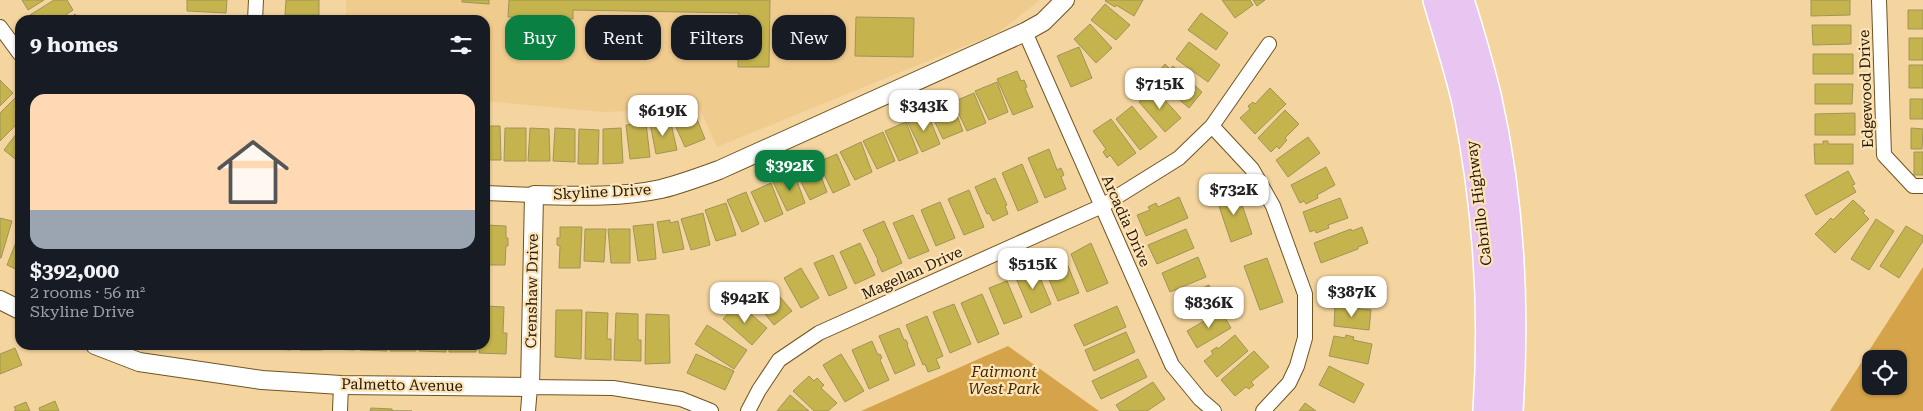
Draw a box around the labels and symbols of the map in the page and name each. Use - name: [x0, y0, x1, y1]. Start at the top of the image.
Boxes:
- street label: Edgewood Drive: [1855, 29, 1877, 149]
- pin: $715K: [1125, 68, 1195, 110]
- pin: $343K: [889, 90, 959, 132]
- pin: $619K: [628, 94, 698, 137]
- street label: Cabrillo Highway: [1462, 139, 1496, 267]
- pin: $392K: [755, 150, 825, 192]
- street label: Arcadia Drive: [1098, 172, 1154, 270]
- pin: $732K: [1199, 174, 1269, 216]
- street label: Skyline Drive: [553, 180, 651, 204]
- street label: Crenshaw Drive: [522, 233, 542, 349]
- street label: Magellan Drive: [859, 243, 965, 303]
- pin: $515K: [998, 248, 1068, 290]
- pin: $387K: [1317, 276, 1387, 318]
- pin: $942K: [710, 282, 780, 324]
- pin: $836K: [1174, 286, 1244, 329]
- park label: Fairmont West Park: [968, 363, 1041, 398]
- street label: Palmetto Avenue: [341, 375, 463, 395]

